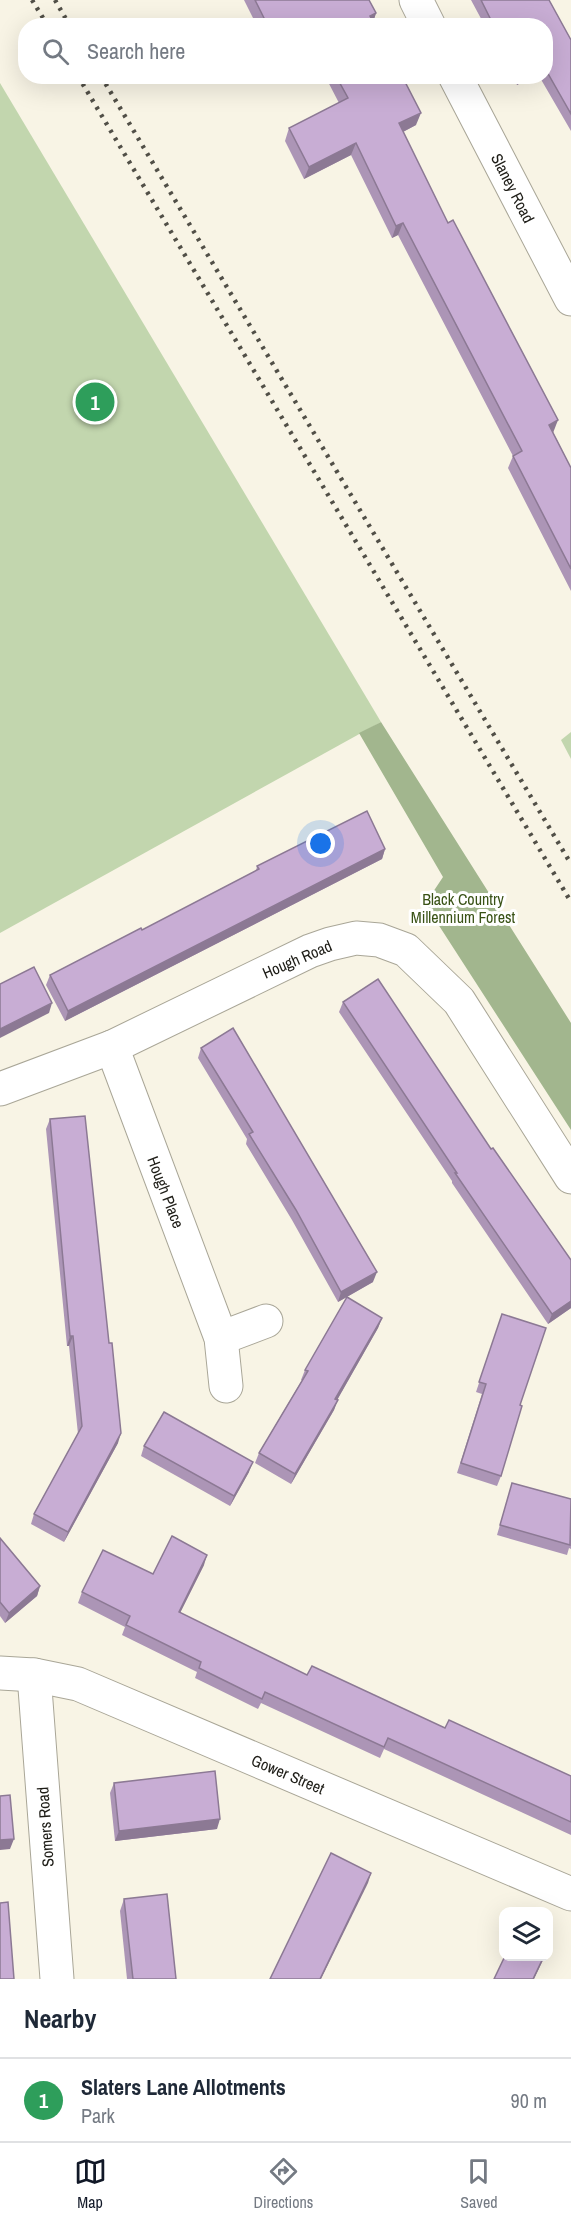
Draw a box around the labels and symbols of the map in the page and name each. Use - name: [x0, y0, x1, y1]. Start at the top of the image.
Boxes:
- street label: Slaney Road: [486, 150, 540, 226]
- pin: 1: [76, 380, 115, 424]
- your location: [306, 829, 335, 858]
- park label: Black Country Millennium Forest: [411, 888, 516, 928]
- street label: Hough Road: [259, 934, 335, 984]
- street label: Hough Place: [142, 1153, 190, 1231]
- street label: Gower Street: [248, 1749, 328, 1799]
- street label: Somers Road: [31, 1786, 59, 1868]

